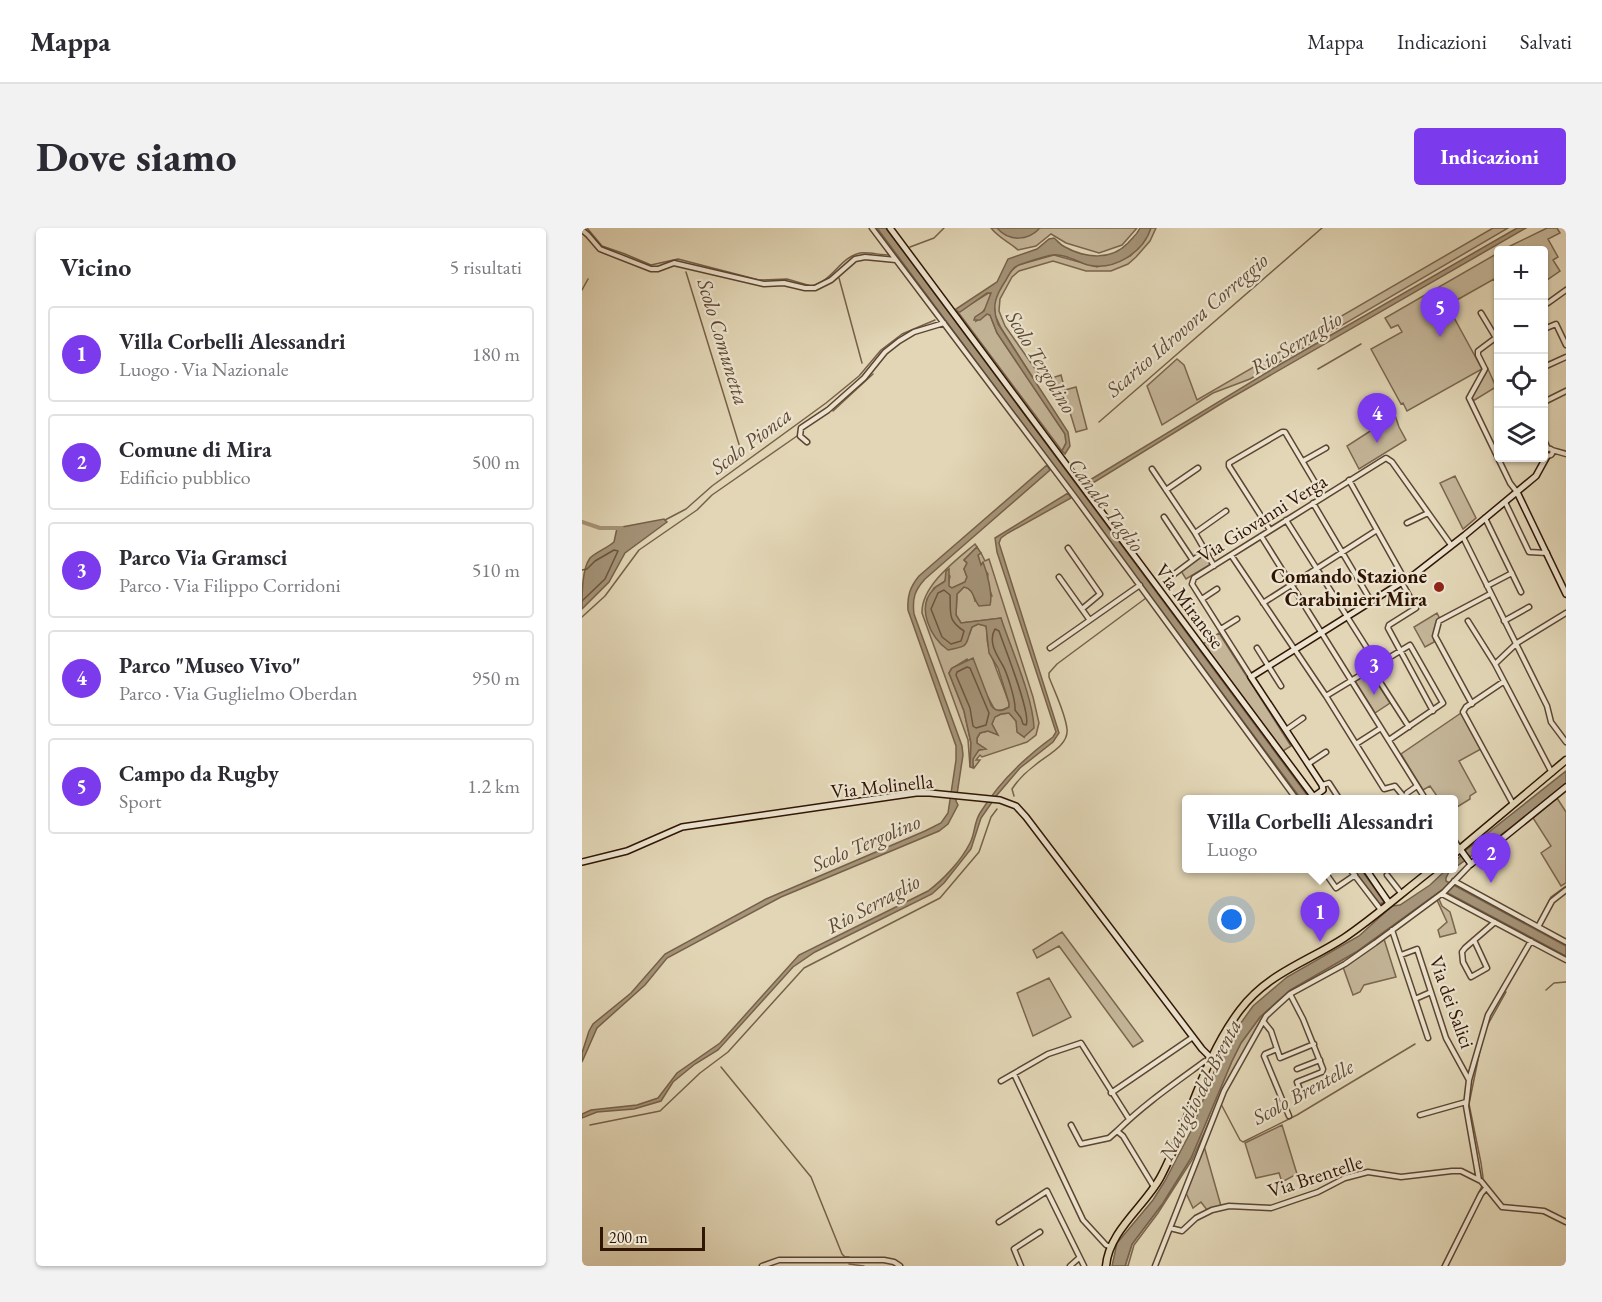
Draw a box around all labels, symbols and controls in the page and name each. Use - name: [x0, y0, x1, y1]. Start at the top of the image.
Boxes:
- text: Mappa: [30, 23, 110, 59]
- text: Mappa: [1307, 28, 1364, 55]
- text: Indicazioni: [1397, 28, 1487, 55]
- text: Salvati: [1520, 28, 1572, 55]
- button: Indicazioni: [1414, 128, 1566, 185]
- text: Dove siamo: [36, 129, 237, 184]
- map controls: [1494, 246, 1548, 462]
- button: +: [1494, 246, 1548, 300]
- water label: Scarico Idrovora Correggio: [1099, 247, 1273, 403]
- text: Vicino: [60, 250, 131, 284]
- text: 5 risultati: [450, 254, 522, 280]
- water label: Scolo Comunetta: [691, 274, 756, 408]
- pin: 5: [1420, 288, 1460, 337]
- button: −: [1494, 300, 1548, 354]
- water label: Scolo Tergolino: [1000, 304, 1083, 418]
- water label: Rio Serraglio: [1245, 305, 1347, 381]
- text: Villa Corbelli Alessandri: [119, 327, 346, 356]
- text: 1: [76, 341, 87, 367]
- text: 180 m: [472, 341, 520, 367]
- button: locate: [1494, 354, 1548, 408]
- text: Luogo · Via Nazionale: [119, 356, 289, 382]
- pin: 4: [1358, 394, 1396, 443]
- water label: Scolo Pionca: [704, 401, 797, 481]
- button: layers: [1494, 408, 1548, 462]
- text: Comune di Mira: [119, 435, 272, 464]
- text: 2: [76, 449, 87, 475]
- text: 500 m: [472, 449, 520, 475]
- water label: Canale Taglio: [1062, 452, 1151, 557]
- text: Edificio pubblico: [119, 464, 251, 490]
- street label: Via Giovanni Verga: [1192, 468, 1332, 568]
- text: Parco Via Gramsci: [119, 543, 287, 572]
- text: 3: [76, 557, 87, 583]
- text: 510 m: [472, 557, 520, 583]
- street label: Via Miranese: [1149, 558, 1231, 654]
- place label: Comando Stazione Carabinieri Mira: [1271, 563, 1427, 612]
- text: Parco · Via Filippo Corridoni: [119, 572, 341, 598]
- marker: Comando Stazione Carabinieri Mira: [1432, 580, 1446, 594]
- pin: 3: [1354, 646, 1394, 695]
- text: Parco "Museo Vivo": [119, 651, 301, 680]
- text: 4: [76, 665, 87, 691]
- text: 950 m: [472, 665, 520, 691]
- text: Parco · Via Guglielmo Oberdan: [119, 680, 358, 706]
- text: Campo da Rugby: [119, 759, 279, 788]
- street label: Via Molinella: [830, 768, 934, 804]
- text: 5: [76, 773, 87, 799]
- text: 1.2 km: [467, 773, 520, 799]
- text: Sport: [119, 788, 162, 814]
- popup: [1182, 795, 1458, 873]
- text: Villa Corbelli Alessandri: [1207, 807, 1433, 836]
- water label: Scolo Tergolino: [806, 808, 924, 878]
- pin: 2: [1472, 834, 1510, 883]
- text: Luogo: [1207, 836, 1257, 862]
- water label: Rio Serraglio: [821, 868, 924, 940]
- pin: 1: [1300, 892, 1340, 942]
- your location: [1217, 905, 1246, 934]
- street label: Via dei Salici: [1423, 952, 1481, 1052]
- water label: Naviglio del Brenta: [1152, 1014, 1247, 1166]
- water label: Scolo Brentelle: [1247, 1052, 1359, 1131]
- street label: Via Brentelle: [1264, 1148, 1366, 1204]
- scale bar: [600, 1224, 705, 1252]
- text: 200 m: [609, 1227, 648, 1248]

